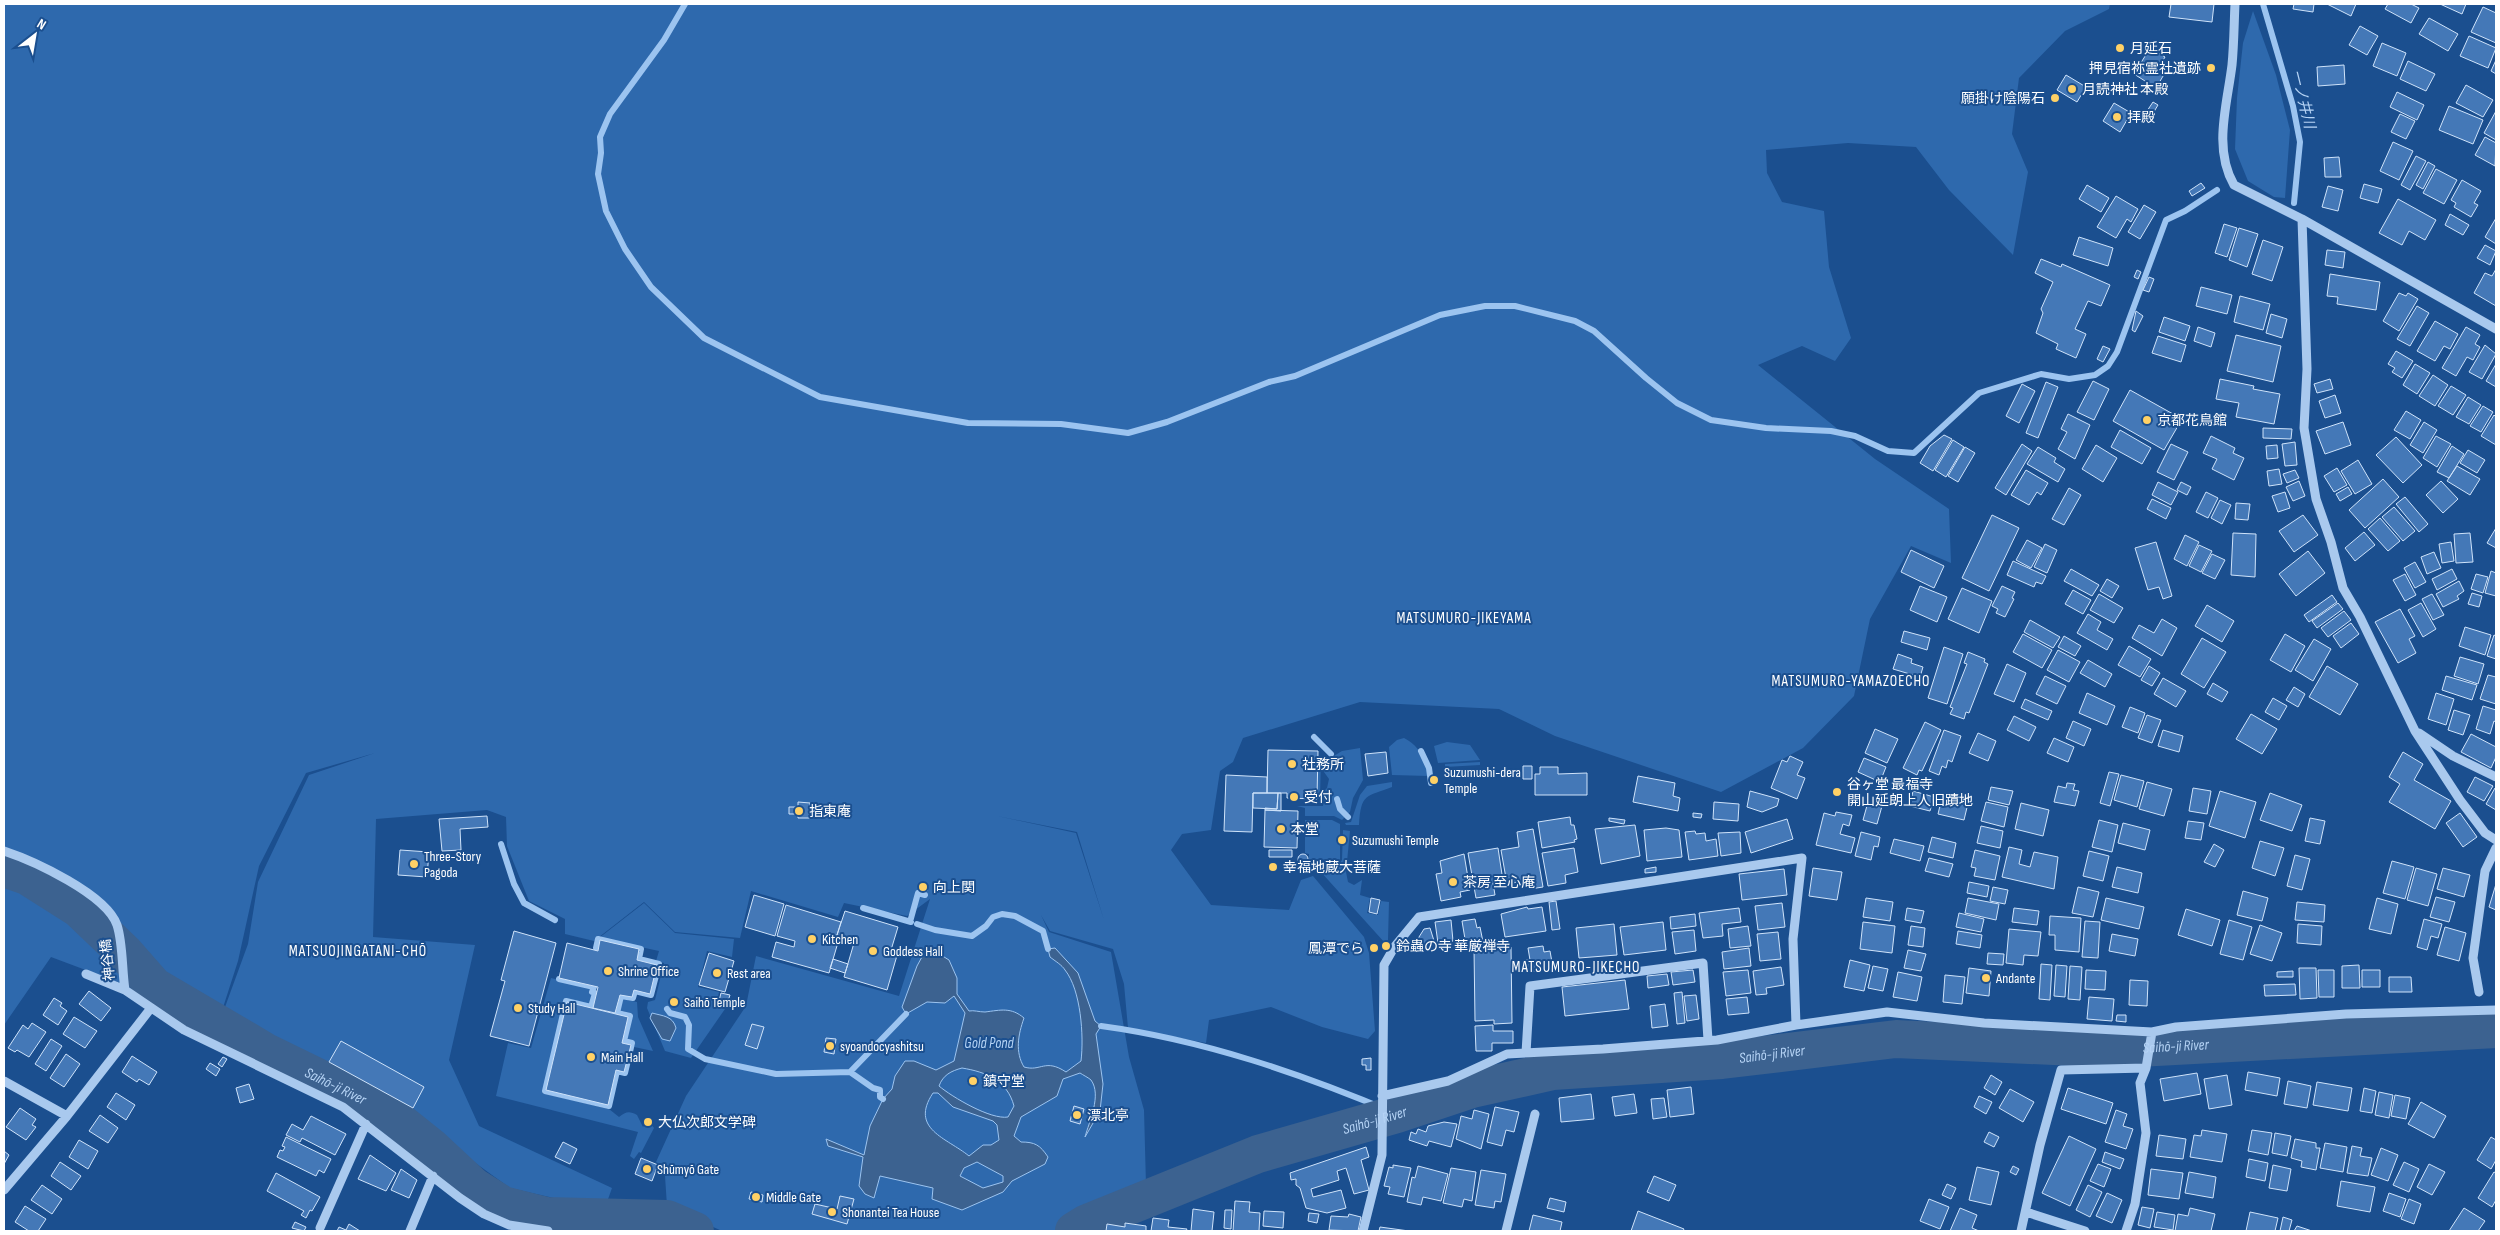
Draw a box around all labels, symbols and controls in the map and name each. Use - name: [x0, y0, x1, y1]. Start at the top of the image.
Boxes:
- north arrow: [10, 10, 60, 60]
- text: N: [34, 15, 49, 33]
- place label: 月延石: [2130, 40, 2172, 57]
- marker: 月延石: [2114, 42, 2126, 54]
- place label: 押見宿祢霊社遺跡: [2089, 60, 2201, 77]
- marker: 押見宿祢霊社遺跡: [2205, 62, 2217, 74]
- water label: 一ノ井川: [2286, 68, 2319, 132]
- place label: 月読神社 本殿: [2082, 81, 2168, 98]
- marker: 月読神社 本殿: [2066, 83, 2078, 95]
- place label: 願掛け陰陽石: [1961, 90, 2045, 107]
- marker: 願掛け陰陽石: [2049, 92, 2061, 104]
- place label: 拝殿: [2127, 109, 2155, 126]
- marker: 拝殿: [2111, 111, 2123, 123]
- place label: 京都花鳥館: [2157, 412, 2227, 429]
- marker: 京都花鳥館: [2141, 414, 2153, 426]
- district label: MATSUMURO-JIKEYAMA: [1396, 609, 1532, 628]
- district label: MATSUMURO-YAMAZOECHO: [1772, 672, 1930, 691]
- place label: 社務所: [1302, 756, 1344, 773]
- marker: 社務所: [1286, 758, 1298, 770]
- place label: Suzumushi-dera Temple: [1444, 764, 1521, 797]
- marker: Suzumushi-dera Temple: [1428, 774, 1440, 786]
- place label: 谷ヶ堂 最福寺 開山延朗上人旧蹟地: [1847, 776, 1973, 809]
- marker: 谷ヶ堂 最福寺 開山延朗上人旧蹟地: [1831, 786, 1843, 798]
- place label: 受付: [1304, 789, 1332, 806]
- marker: 受付: [1288, 791, 1300, 803]
- place label: 指東庵: [809, 803, 851, 820]
- marker: 指東庵: [793, 805, 805, 817]
- place label: 本堂: [1291, 821, 1319, 838]
- marker: 本堂: [1275, 823, 1287, 835]
- place label: Suzumushi Temple: [1352, 832, 1439, 849]
- marker: Suzumushi Temple: [1336, 834, 1348, 846]
- place label: Three-Story Pagoda: [424, 848, 482, 881]
- marker: Three-Story Pagoda: [408, 858, 420, 870]
- place label: 幸福地蔵大菩薩: [1283, 859, 1381, 876]
- marker: 幸福地蔵大菩薩: [1267, 861, 1279, 873]
- place label: 茶房 至心庵: [1463, 874, 1535, 891]
- marker: 茶房 至心庵: [1447, 876, 1459, 888]
- place label: 向上関: [933, 879, 975, 896]
- marker: 向上関: [917, 881, 929, 893]
- place label: Kitchen: [822, 931, 858, 948]
- marker: Kitchen: [806, 933, 818, 945]
- street label: 神谷橋: [97, 938, 118, 982]
- place label: 鈴蟲の寺 華厳禅寺: [1396, 938, 1510, 955]
- place label: 鳳潭でら: [1308, 940, 1364, 957]
- marker: 鈴蟲の寺 華厳禅寺: [1380, 940, 1392, 952]
- district label: MATSUOJINGATANI-CHŌ: [289, 942, 427, 961]
- marker: 鳳潭でら: [1368, 942, 1380, 954]
- place label: Goddess Hall: [883, 943, 943, 960]
- marker: Goddess Hall: [867, 945, 879, 957]
- district label: MATSUMURO-JIKECHO: [1512, 958, 1640, 977]
- place label: Shrine Office: [618, 963, 679, 980]
- marker: Shrine Office: [602, 965, 614, 977]
- place label: Rest area: [727, 965, 771, 982]
- marker: Rest area: [711, 967, 723, 979]
- place label: Andante: [1995, 970, 2035, 987]
- marker: Andante: [1980, 972, 1992, 984]
- place label: Saihō Temple: [684, 994, 745, 1011]
- marker: Saihō Temple: [668, 996, 680, 1008]
- place label: Study Hall: [528, 1000, 575, 1017]
- marker: Study Hall: [512, 1002, 524, 1014]
- water label: Gold Pond: [964, 1034, 1015, 1053]
- water label: Saihō-ji River: [2142, 1035, 2210, 1058]
- place label: syoandocyashitsu: [840, 1038, 924, 1055]
- marker: syoandocyashitsu: [824, 1040, 836, 1052]
- water label: Saihō-ji River: [1738, 1041, 1807, 1068]
- place label: Main Hall: [601, 1049, 643, 1066]
- marker: Main Hall: [585, 1051, 597, 1063]
- water label: Saihō-ji River: [302, 1063, 370, 1110]
- place label: 鎮守堂: [983, 1073, 1025, 1090]
- marker: 鎮守堂: [967, 1075, 979, 1087]
- water label: Saihō-ji River: [1340, 1102, 1410, 1139]
- place label: 漂北亭: [1087, 1107, 1129, 1124]
- marker: 漂北亭: [1071, 1109, 1083, 1121]
- place label: 大仏次郎文学碑: [658, 1114, 756, 1131]
- marker: 大仏次郎文学碑: [642, 1116, 654, 1128]
- place label: Shūmyō Gate: [657, 1161, 719, 1178]
- marker: Shūmyō Gate: [641, 1163, 653, 1175]
- place label: Middle Gate: [766, 1189, 821, 1206]
- marker: Middle Gate: [750, 1191, 762, 1203]
- place label: Shonantei Tea House: [842, 1204, 939, 1221]
- marker: Shonantei Tea House: [826, 1206, 838, 1218]

